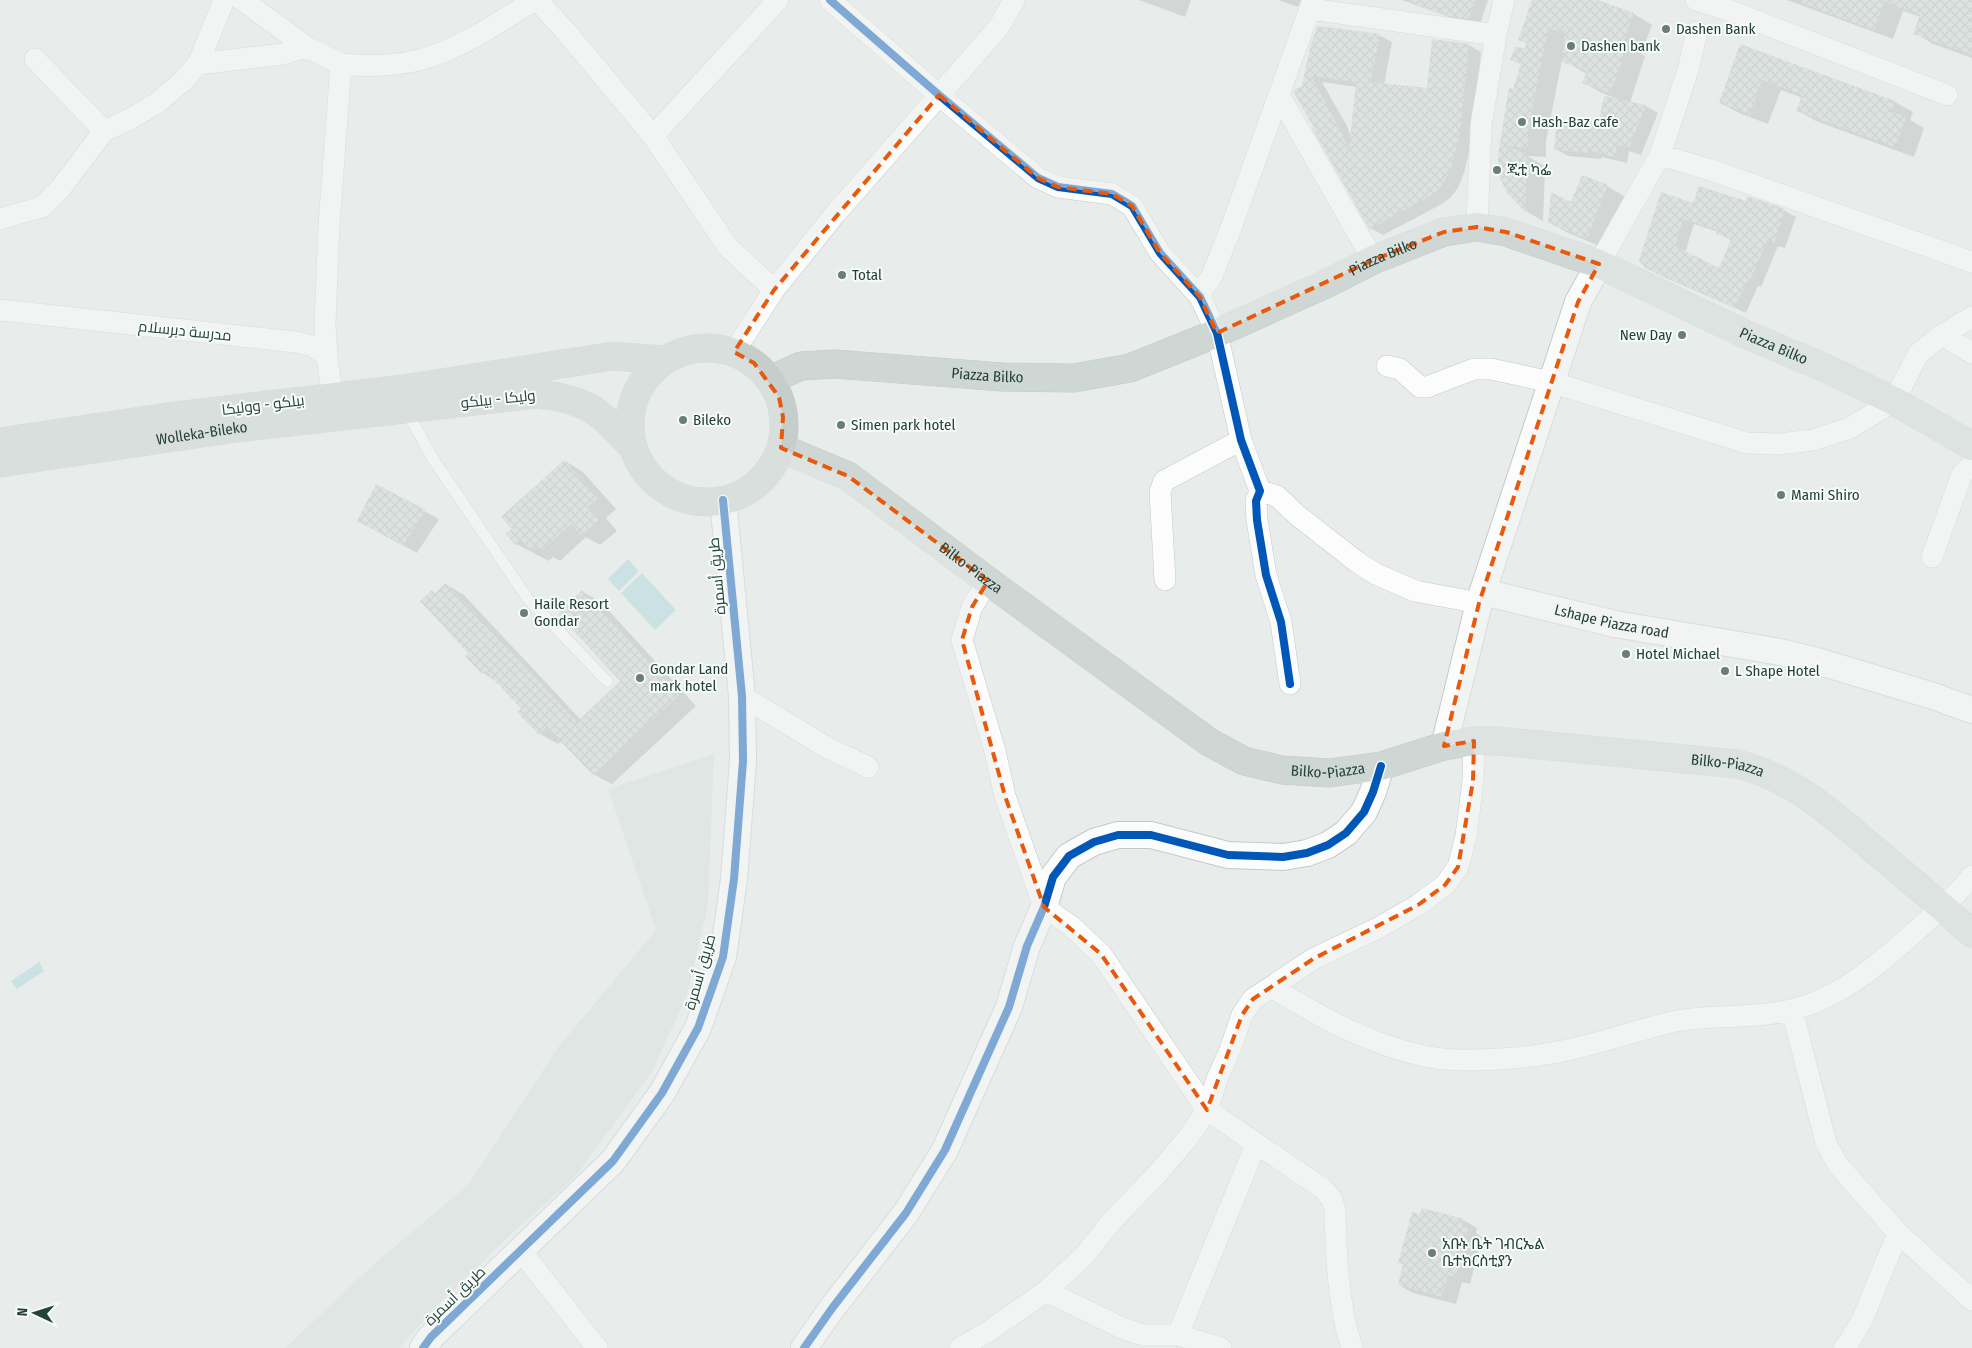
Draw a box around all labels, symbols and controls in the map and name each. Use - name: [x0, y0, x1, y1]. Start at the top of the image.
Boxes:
- place label: Dashen Bank: [1676, 20, 1755, 38]
- marker: Dashen Bank: [1660, 23, 1672, 35]
- place label: Dashen bank: [1581, 37, 1660, 55]
- marker: Dashen bank: [1565, 40, 1577, 52]
- place label: Hash-Baz cafe: [1532, 113, 1619, 131]
- marker: Hash-Baz cafe: [1516, 116, 1528, 128]
- place label: ጂቲ ካፌ: [1507, 161, 1551, 179]
- marker: ጂቲ ካፌ: [1491, 164, 1503, 176]
- street label: Piazza Bilko: [1346, 234, 1420, 280]
- place label: Total: [852, 266, 882, 284]
- marker: Total: [836, 269, 848, 281]
- street label: مدرسة دبرسلام: [137, 317, 233, 346]
- street label: Piazza Bilko: [1737, 324, 1811, 368]
- place label: New Day: [1620, 326, 1672, 344]
- marker: New Day: [1676, 329, 1688, 341]
- street label: Piazza Bilko: [951, 364, 1024, 386]
- street label: وليكا - بيلكو: [460, 386, 536, 412]
- street label: بيلكو - ووليكا: [221, 391, 305, 419]
- place label: Bileko: [693, 411, 731, 429]
- marker: Bileko: [677, 414, 689, 426]
- place label: Simen park hotel: [851, 416, 955, 434]
- street label: Wolleka-Bileko: [155, 418, 248, 449]
- marker: Simen park hotel: [835, 419, 847, 431]
- place label: Mami Shiro: [1791, 486, 1860, 504]
- marker: Mami Shiro: [1775, 489, 1787, 501]
- street label: طريق أسمرة: [704, 536, 730, 616]
- street label: Bilko-Piazza: [936, 539, 1006, 597]
- place label: Haile Resort Gondar: [534, 595, 609, 630]
- street label: Lshape Piazza road: [1553, 601, 1670, 642]
- marker: Haile Resort Gondar: [518, 607, 530, 619]
- place label: Hotel Michael: [1636, 645, 1720, 663]
- marker: Hotel Michael: [1620, 648, 1632, 660]
- place label: Gondar Land mark hotel: [650, 660, 728, 695]
- place label: L Shape Hotel: [1735, 662, 1820, 680]
- marker: L Shape Hotel: [1719, 665, 1731, 677]
- marker: Gondar Land mark hotel: [634, 672, 646, 684]
- street label: Bilko-Piazza: [1690, 751, 1767, 781]
- street label: Bilko-Piazza: [1290, 759, 1366, 782]
- street label: طريق أسمرة: [680, 932, 720, 1012]
- place label: አቡኑ ቤት ገብርኤል ቤተክርስቲያን: [1442, 1235, 1544, 1270]
- marker: አቡኑ ቤት ገብርኤል ቤተክርስቲያን: [1426, 1247, 1438, 1259]
- street label: طريق أسمرة: [420, 1262, 490, 1330]
- north arrow: [10, 1288, 60, 1338]
- text: N: [14, 1307, 31, 1317]

